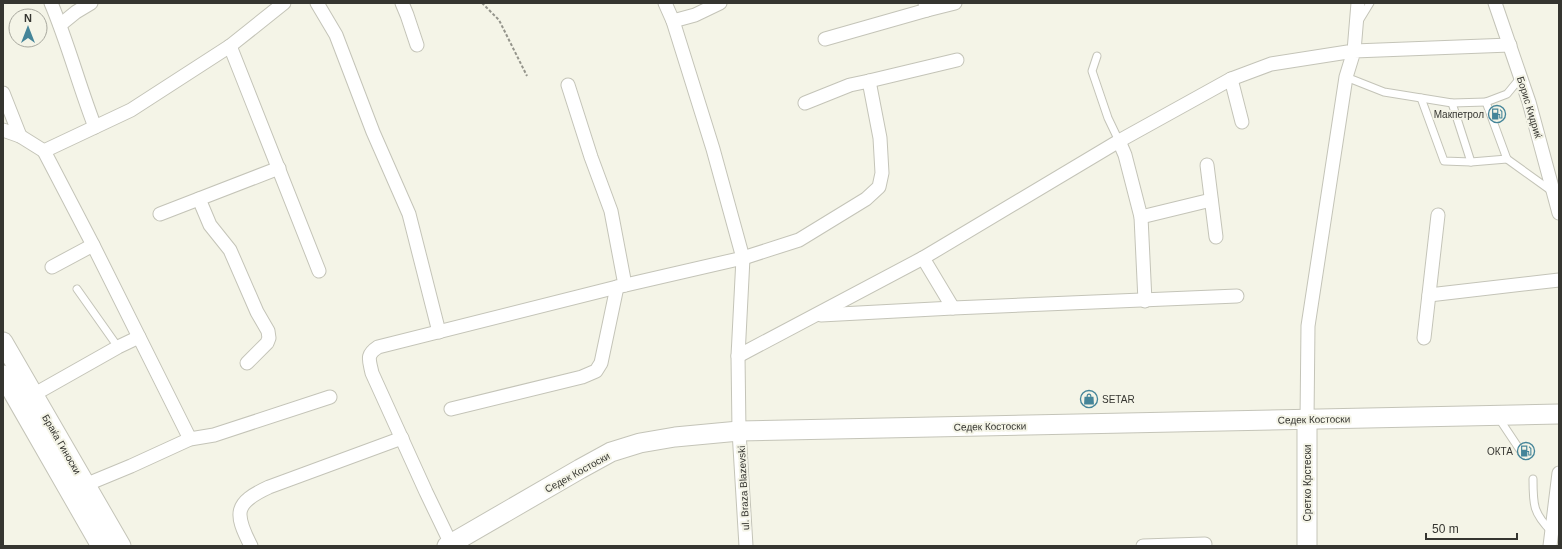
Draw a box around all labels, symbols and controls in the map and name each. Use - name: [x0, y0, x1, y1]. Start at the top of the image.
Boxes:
- north arrow: [8, 8, 48, 48]
- text: N: [24, 12, 32, 24]
- street label: Борис Кидриќ: [1515, 75, 1544, 140]
- fuel station icon: Макпетрол: [1487, 104, 1507, 124]
- place label: Макпетрол: [1434, 109, 1484, 120]
- shop icon: SETAR: [1079, 389, 1099, 409]
- place label: SETAR: [1102, 394, 1135, 405]
- street label: Браќа Гиноски: [40, 413, 83, 476]
- street label: Седек Костоски: [1278, 413, 1350, 426]
- street label: Седек Костоски: [954, 420, 1026, 433]
- fuel station icon: ОКТА: [1516, 441, 1536, 461]
- street label: Сретко Крстески: [1302, 445, 1313, 521]
- street label: ul. Braza Blazevski: [736, 446, 751, 530]
- place label: ОКТА: [1487, 446, 1513, 457]
- street label: Седек Костоски: [543, 450, 612, 495]
- scale bar: [1426, 515, 1517, 541]
- text: 50 m: [1432, 522, 1459, 536]

